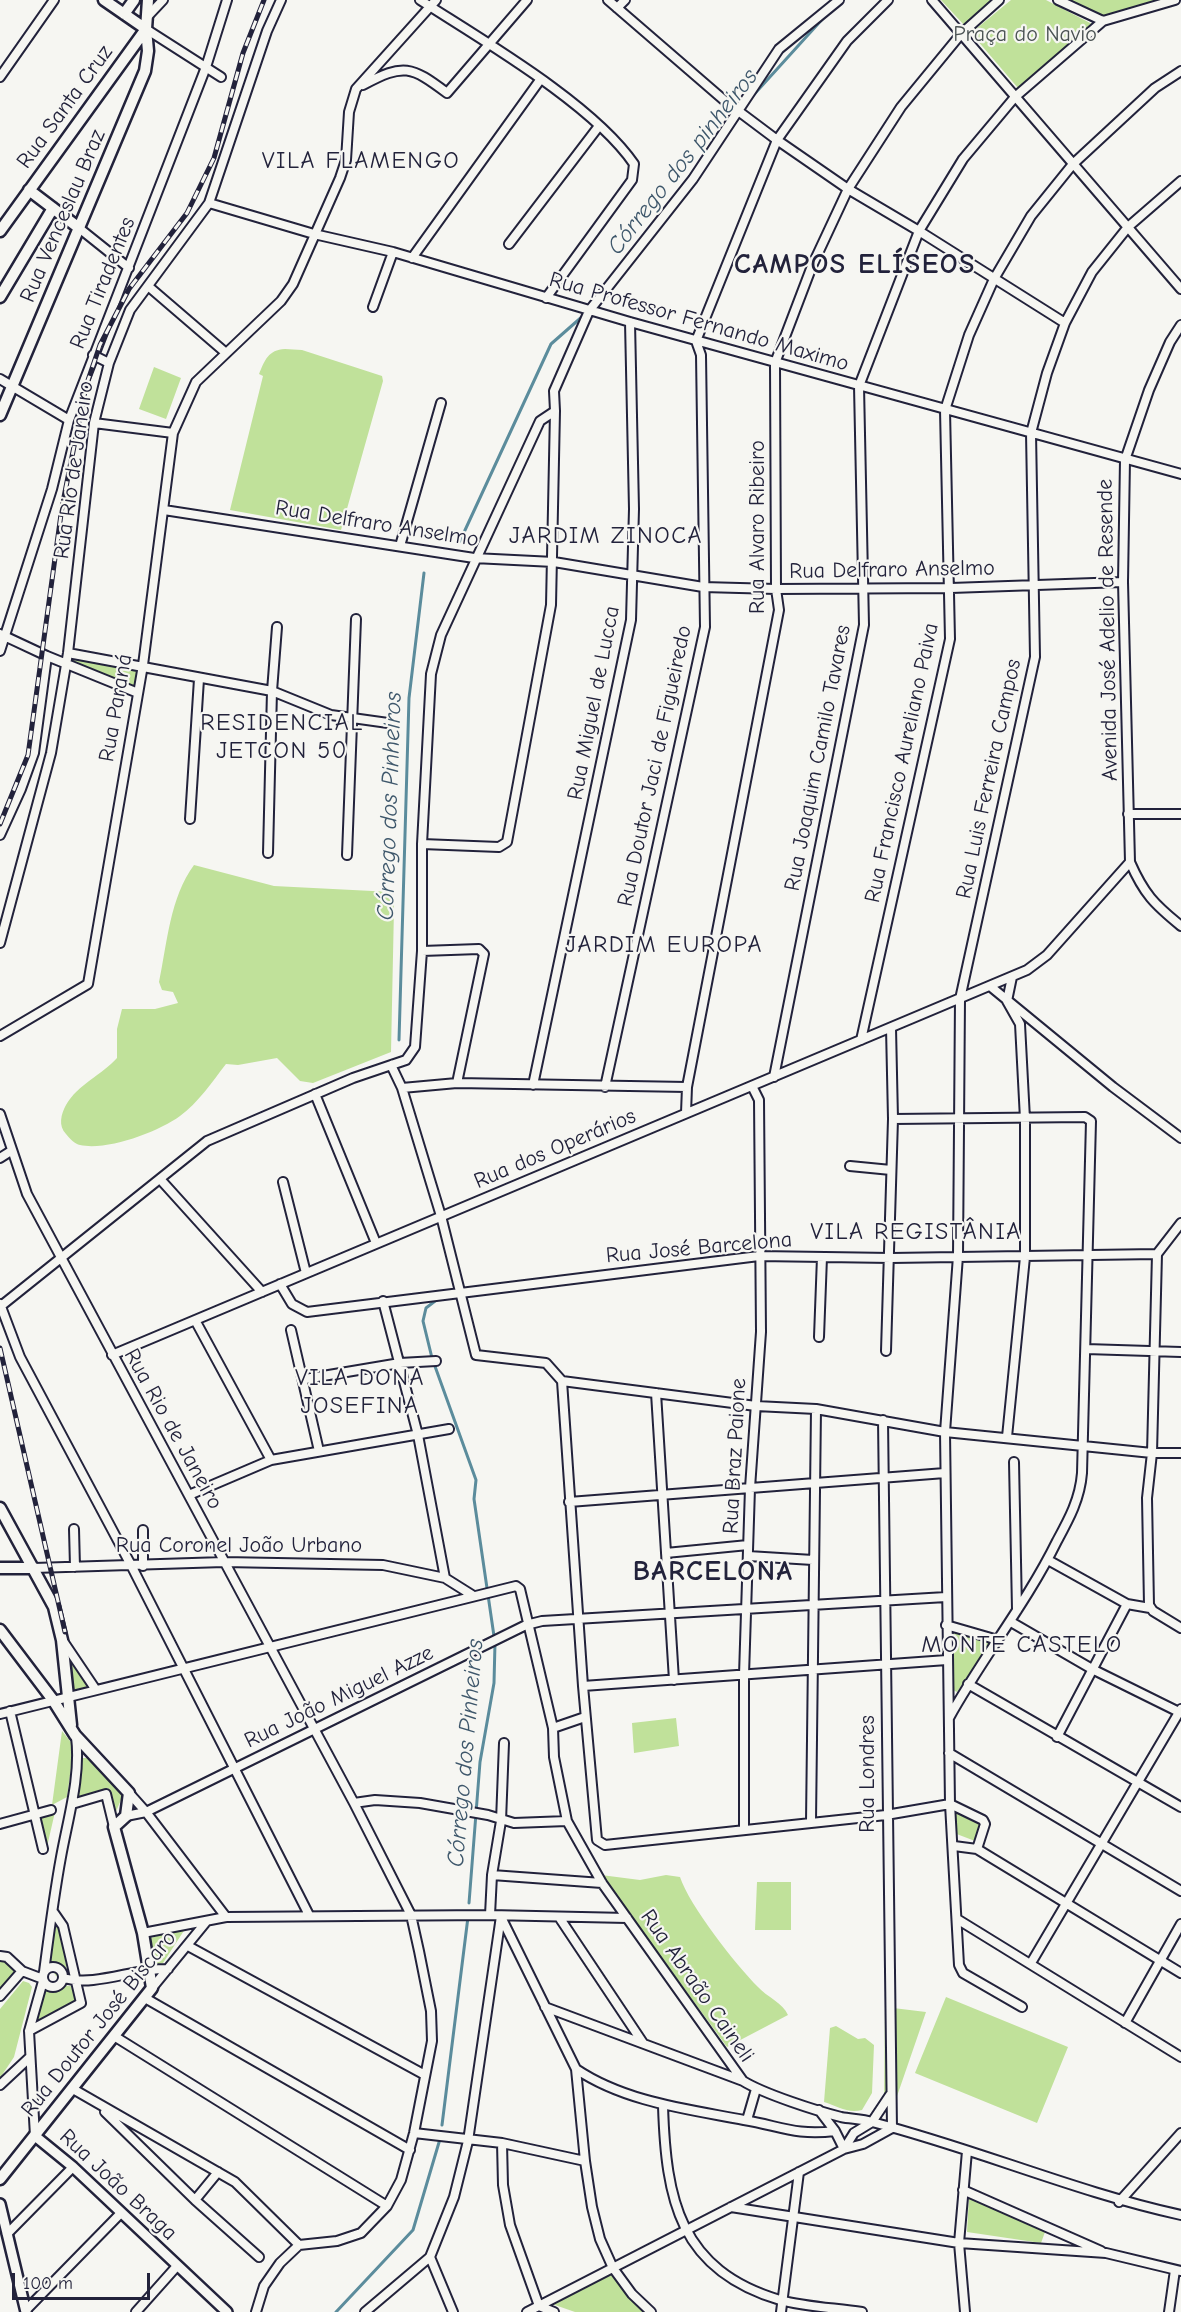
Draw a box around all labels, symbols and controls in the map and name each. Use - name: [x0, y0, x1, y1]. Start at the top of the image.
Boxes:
- park label: Praça do Navio: [953, 22, 1097, 48]
- street label: Rua Santa Cruz: [11, 40, 119, 174]
- water label: Córrego dos pinheiros: [601, 63, 765, 261]
- street label: Rua Venceslau Braz: [15, 126, 111, 306]
- district label: VILA FLAMENGO: [262, 147, 460, 175]
- street label: Rua Tiradentes: [65, 213, 141, 353]
- district label: CAMPOS ELÍSEOS: [734, 248, 976, 282]
- street label: Rua Professor Fernando Maximo: [546, 267, 852, 377]
- street label: Rua Rio de Janeiro: [48, 379, 100, 561]
- street label: Rua Alvaro Ribeiro: [745, 440, 771, 614]
- street label: Avenida José Adelio de Resende: [1092, 479, 1124, 781]
- street label: Rua Delfraro Anselmo: [273, 495, 481, 553]
- district label: JARDIM ZINOCA: [509, 522, 703, 550]
- street label: Rua Delfraro Anselmo: [789, 555, 995, 585]
- street label: Rua Miguel de Lucca: [562, 604, 626, 802]
- street label: Rua Francisco Aureliano Paiva: [859, 621, 945, 905]
- street label: Rua Doutor Jaci de Figueiredo: [612, 623, 698, 909]
- street label: Rua Joaquim Camilo Tavares: [779, 623, 857, 893]
- street label: Rua Paraná: [94, 652, 138, 764]
- street label: Rua Luis Ferreira Campos: [951, 657, 1027, 901]
- water label: Córrego dos Pinheiros: [372, 691, 408, 921]
- district label: RESIDENCIAL JETCON 50: [200, 709, 364, 765]
- district label: JARDIM EUROPA: [565, 931, 763, 959]
- street label: Rua dos Operários: [470, 1103, 640, 1195]
- district label: VILA REGISTÂNIA: [810, 1218, 1022, 1246]
- street label: Rua José Barcelona: [605, 1227, 793, 1269]
- street label: Rua Rio de Janeiro: [118, 1344, 228, 1514]
- district label: VILA DONA JOSEFINA: [295, 1364, 425, 1420]
- street label: Rua Braz Paione: [718, 1378, 752, 1534]
- street label: Rua Coronel João Urbano: [116, 1533, 362, 1559]
- district label: BARCELONA: [633, 1555, 793, 1589]
- district label: MONTE CASTELO: [921, 1631, 1123, 1659]
- water label: Córrego dos Pinheiros: [442, 1638, 490, 1868]
- street label: Rua João Miguel Azze: [240, 1640, 438, 1754]
- street label: Rua Londres: [855, 1715, 881, 1833]
- street label: Rua Abraão Caineli: [634, 1905, 760, 2067]
- street label: Rua Doutor José Biscaro: [16, 1926, 182, 2122]
- street label: Rua João Braga: [54, 2124, 182, 2246]
- scale bar: [15, 2261, 153, 2299]
- text: 100 m: [23, 2273, 73, 2294]

